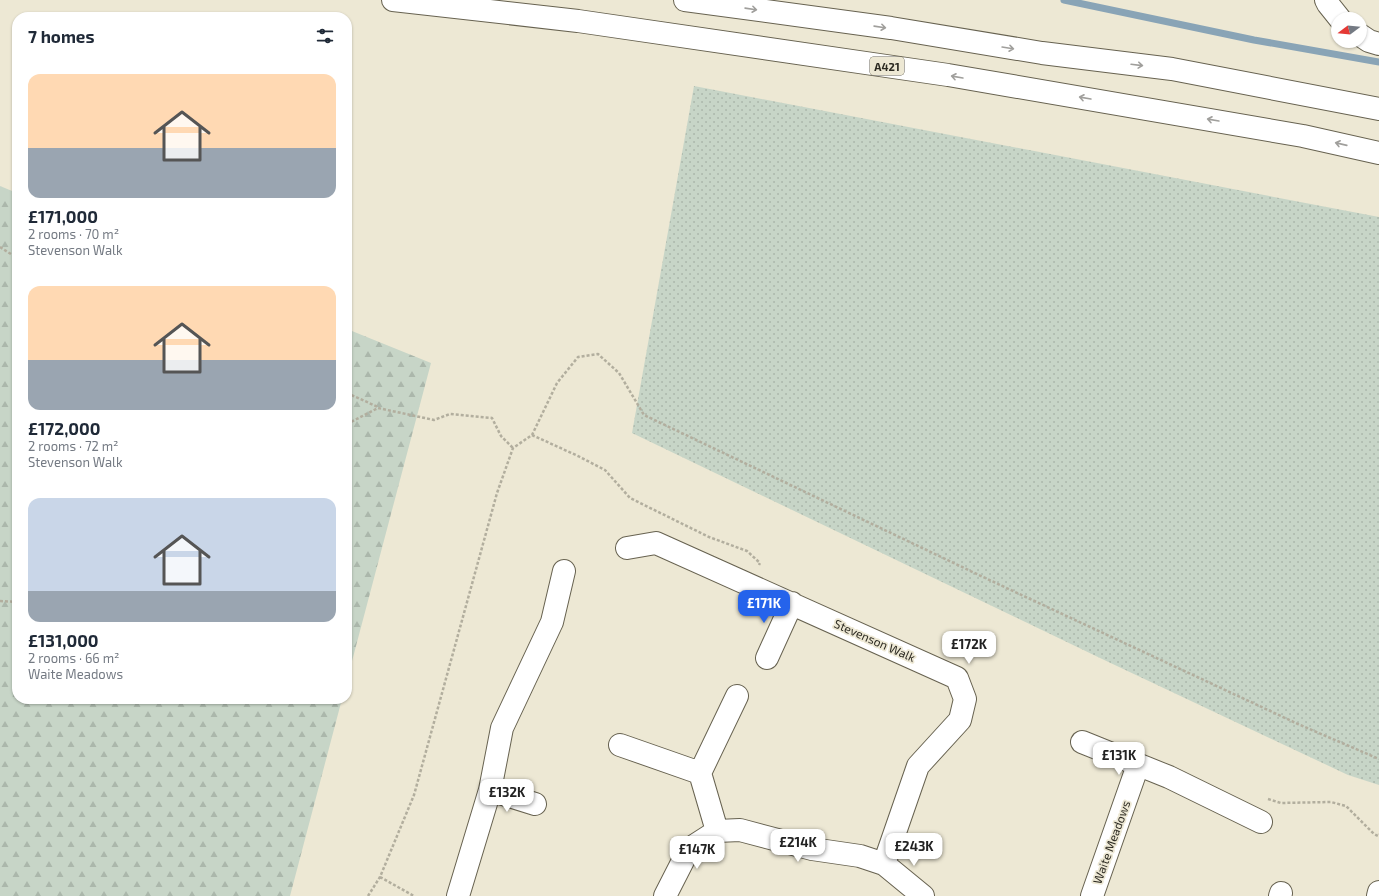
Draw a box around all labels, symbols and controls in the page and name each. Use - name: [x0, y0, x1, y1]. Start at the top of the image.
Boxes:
- one-way arrow: [744, 5, 757, 13]
- north arrow: [1331, 12, 1367, 48]
- map controls: [1331, 12, 1367, 48]
- one-way arrow: [873, 23, 886, 30]
- icon: filters: [314, 25, 336, 47]
- text: 7 homes: [28, 26, 95, 46]
- one-way arrow: [1001, 44, 1014, 52]
- road number: A421: [870, 57, 904, 75]
- one-way arrow: [1130, 61, 1143, 69]
- one-way arrow: [951, 72, 964, 80]
- one-way arrow: [1079, 94, 1092, 102]
- icon: home: [146, 100, 218, 172]
- one-way arrow: [1207, 116, 1220, 124]
- one-way arrow: [1335, 140, 1348, 148]
- text: £171,000: [28, 206, 98, 226]
- text: 2 rooms · 70 m²: [28, 226, 119, 242]
- text: Stevenson Walk: [28, 242, 123, 258]
- icon: home: [146, 312, 218, 384]
- text: £172,000: [28, 418, 100, 438]
- text: 2 rooms · 72 m²: [28, 438, 119, 454]
- text: Stevenson Walk: [28, 454, 123, 470]
- icon: home: [146, 524, 218, 596]
- pin: £171K: [736, 590, 792, 624]
- text: £171K: [747, 595, 781, 611]
- street label: Stevenson Walk: [832, 616, 918, 664]
- text: £131,000: [28, 630, 99, 650]
- pin: £172K: [941, 631, 997, 665]
- text: £172K: [951, 636, 987, 652]
- text: 2 rooms · 66 m²: [28, 650, 119, 666]
- text: Waite Meadows: [28, 666, 123, 682]
- pin: £131K: [1091, 742, 1147, 776]
- text: £131K: [1102, 747, 1136, 763]
- pin: £132K: [479, 779, 535, 813]
- text: £132K: [489, 784, 525, 800]
- street label: Waite Meadows: [1089, 798, 1133, 886]
- pin: £214K: [770, 829, 826, 863]
- pin: £243K: [886, 833, 942, 867]
- text: £214K: [779, 834, 817, 850]
- pin: £147K: [669, 836, 725, 870]
- text: £243K: [894, 838, 934, 854]
- text: £147K: [679, 841, 715, 857]

